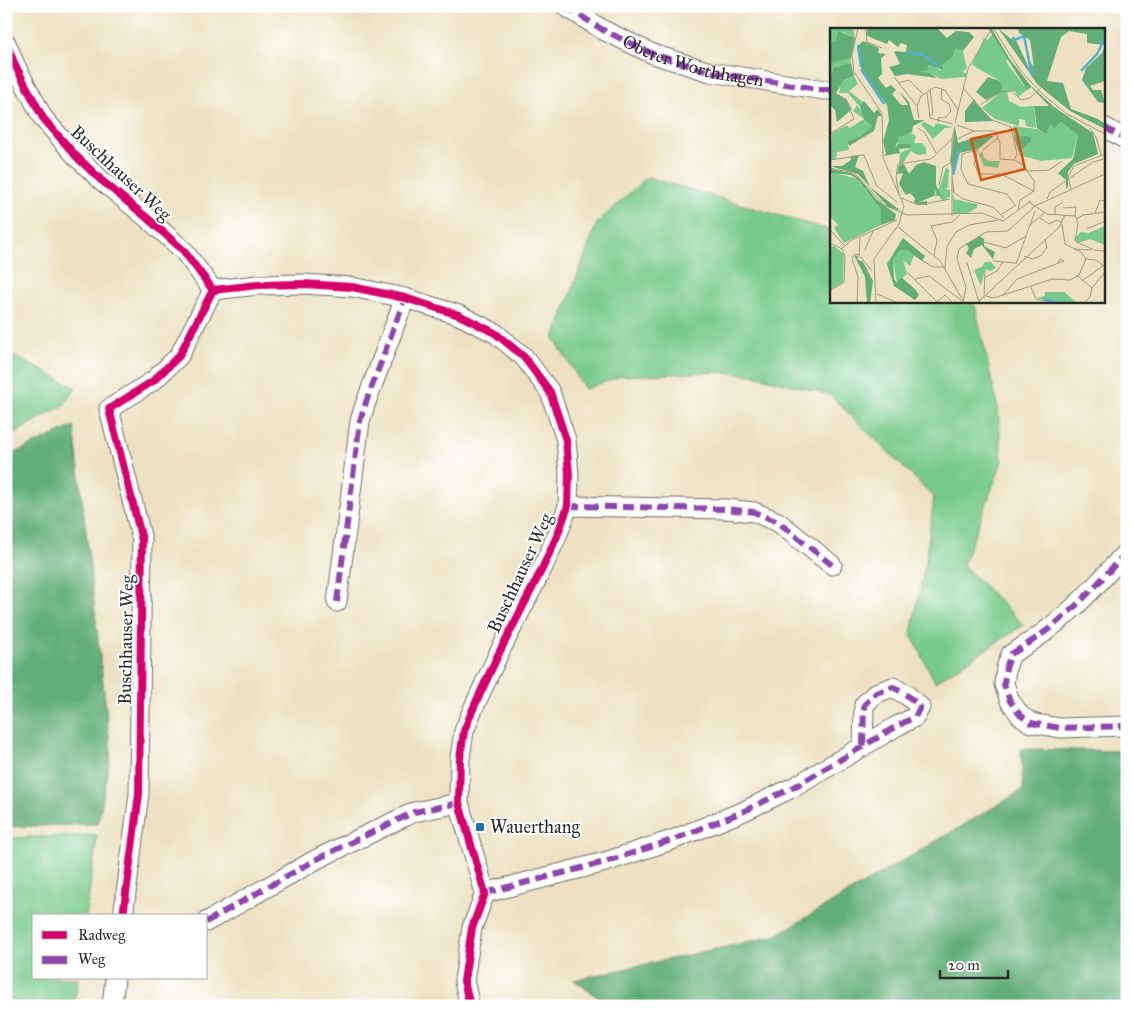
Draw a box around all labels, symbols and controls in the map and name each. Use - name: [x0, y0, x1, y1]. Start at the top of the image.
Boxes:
- inset map: [830, 28, 1106, 302]
- street label: Oberer Worthhagen: [619, 30, 765, 91]
- street label: Buschhauser Weg: [65, 121, 176, 226]
- street label: Buschhauser Weg: [483, 509, 559, 637]
- street label: Buschhauser Weg: [114, 574, 139, 705]
- place label: Wauerthang: [490, 816, 580, 839]
- marker: Wauerthang: [474, 821, 486, 833]
- legend: [32, 914, 208, 980]
- text: Radweg: [78, 926, 126, 944]
- scale bar: [940, 947, 1008, 979]
- text: Weg: [78, 950, 106, 968]
- text: 20 m: [948, 956, 980, 974]

